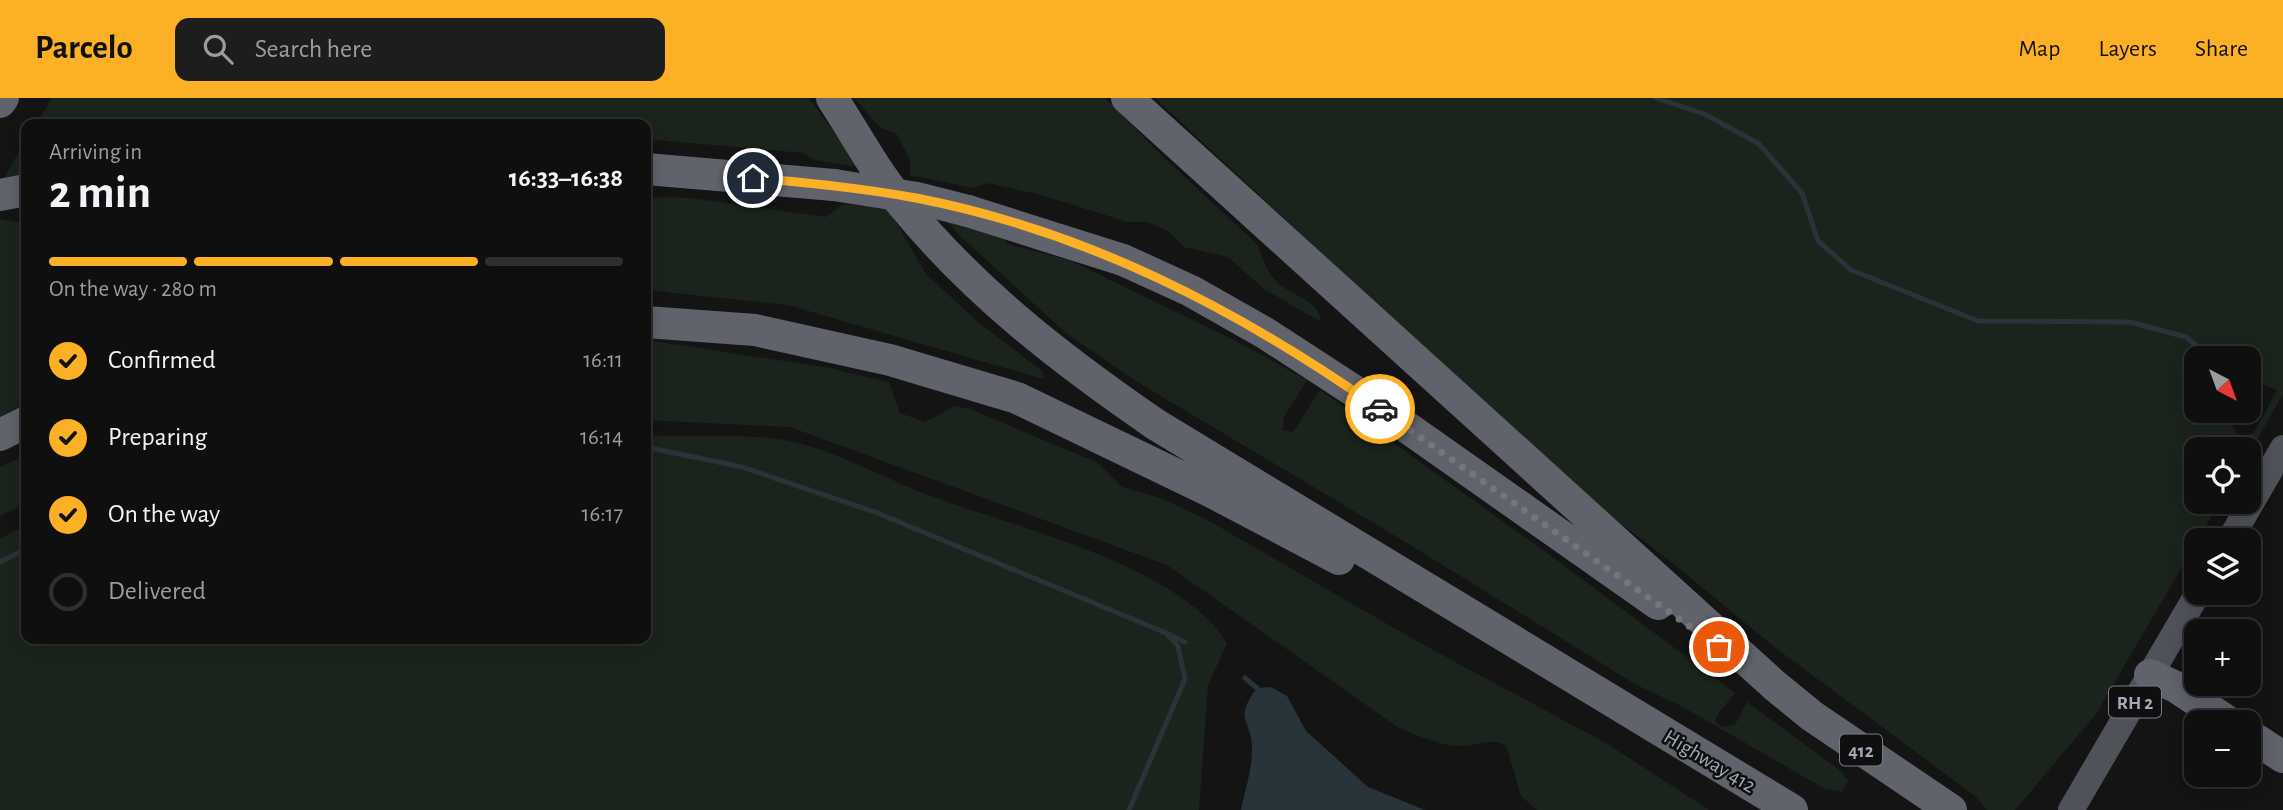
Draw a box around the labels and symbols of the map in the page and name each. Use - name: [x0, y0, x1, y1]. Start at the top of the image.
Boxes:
- pin: [723, 148, 783, 208]
- north arrow: [2184, 346, 2261, 424]
- courier: [1345, 374, 1415, 444]
- pin: [1689, 617, 1749, 677]
- road number: RH 2: [2109, 687, 2161, 718]
- street label: Highway 412: [1660, 726, 1759, 797]
- road number: 412: [1840, 734, 1882, 765]

